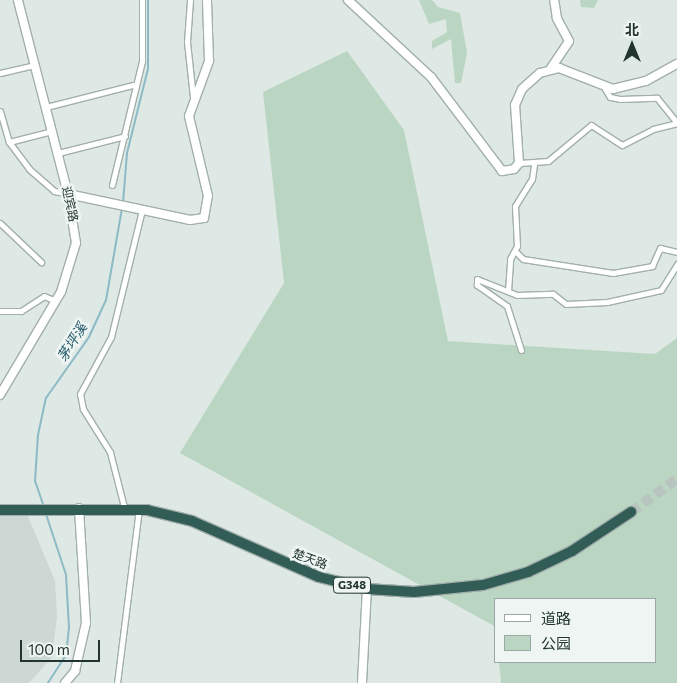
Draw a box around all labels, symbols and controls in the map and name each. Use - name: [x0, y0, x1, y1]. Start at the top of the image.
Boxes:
- north arrow: [607, 20, 657, 70]
- text: 北: [625, 21, 639, 38]
- street label: 迎宾路: [59, 185, 81, 223]
- water label: 茅坪溪: [54, 320, 90, 364]
- street label: 楚天路: [291, 546, 329, 572]
- road number: G348: [332, 576, 372, 594]
- legend: [494, 598, 657, 663]
- text: 道路: [541, 609, 571, 627]
- scale bar: [22, 630, 102, 662]
- text: 公园: [541, 634, 571, 652]
- text: 100 m: [28, 640, 70, 658]

